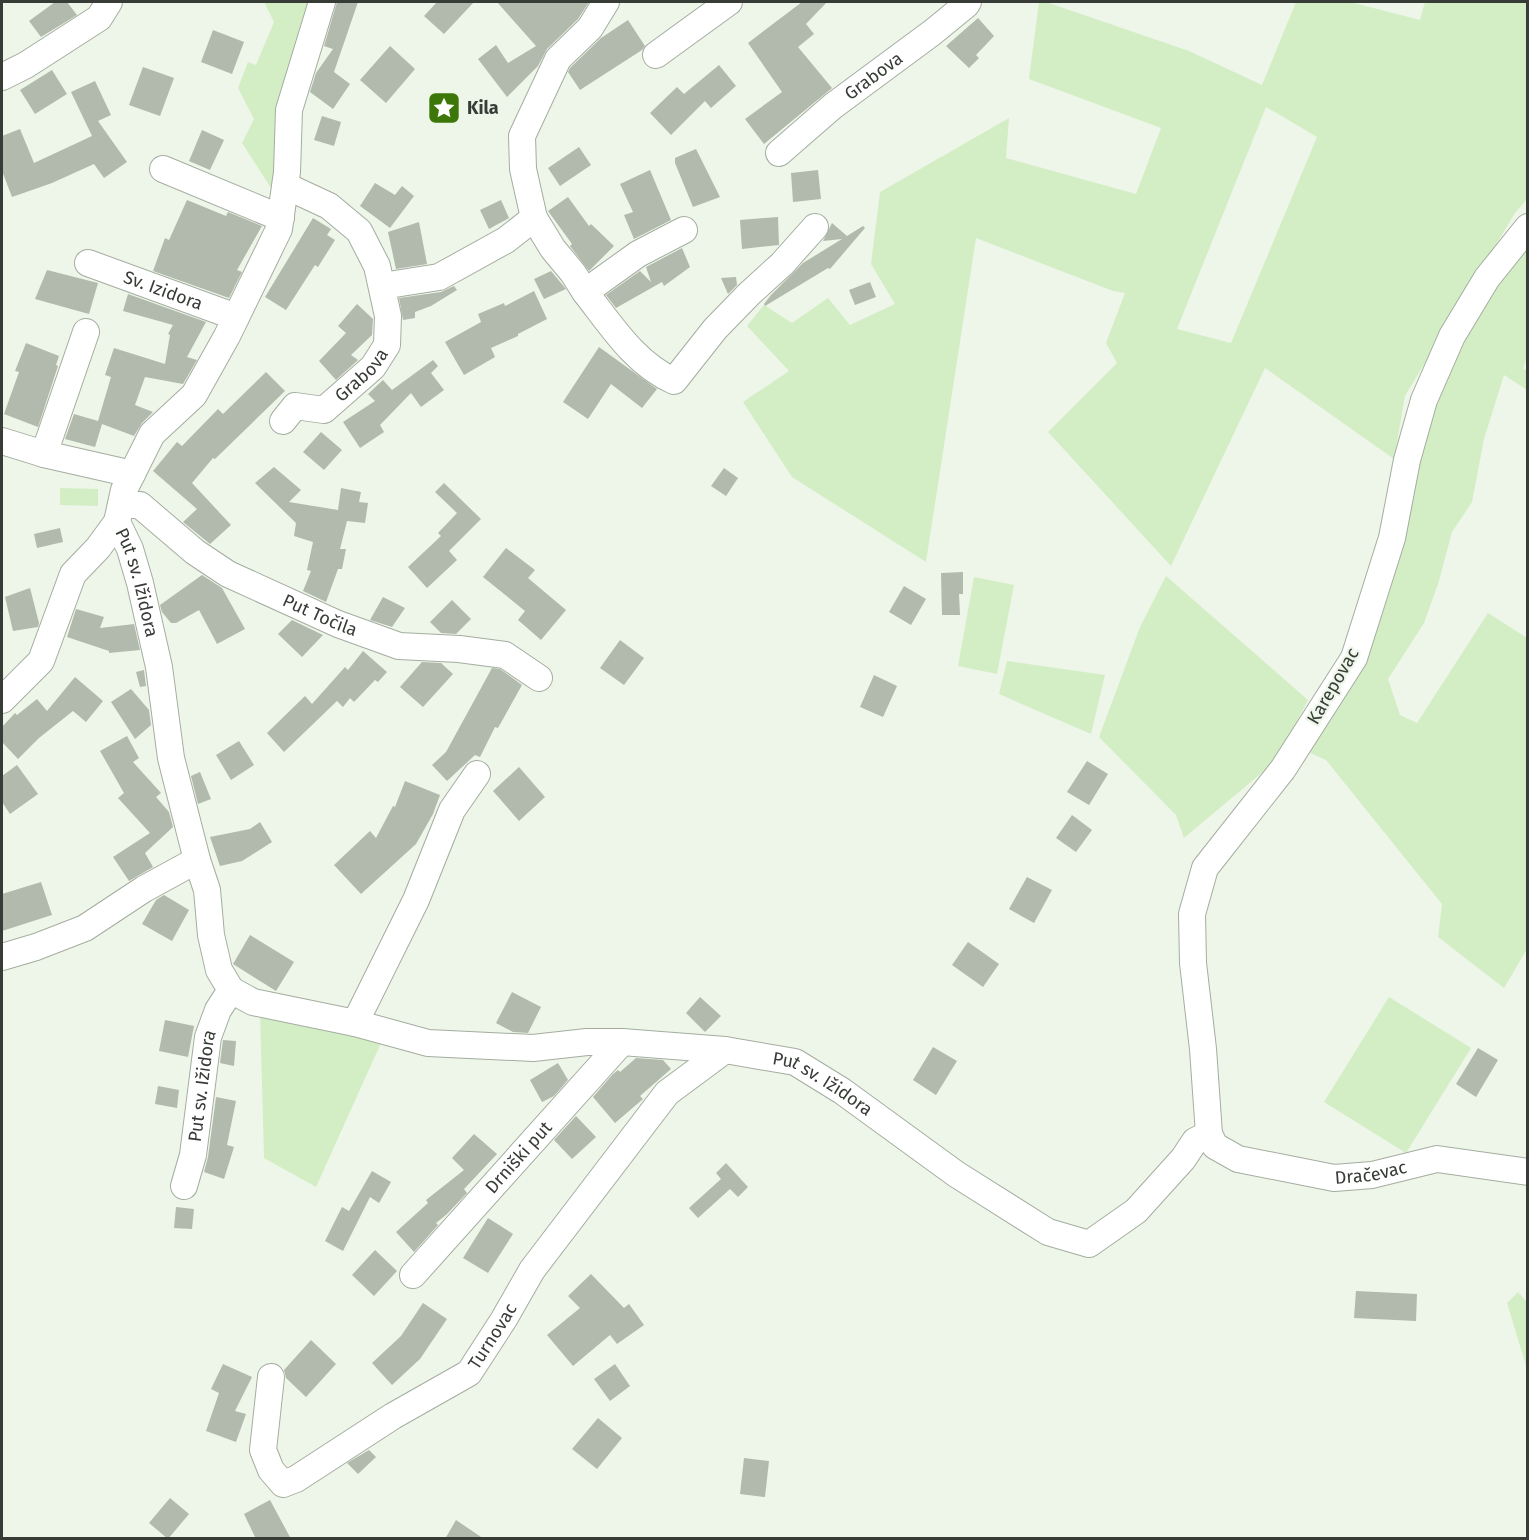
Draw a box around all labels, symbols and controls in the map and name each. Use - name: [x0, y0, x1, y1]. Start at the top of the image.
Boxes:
- street label: Grabova: [840, 47, 907, 105]
- place icon: Kila: [426, 90, 462, 126]
- place label: Kila: [467, 97, 499, 119]
- street label: Sv. Izidora: [121, 266, 206, 315]
- street label: Grabova: [330, 344, 393, 406]
- street label: Put sv. Ižidora: [110, 524, 163, 639]
- street label: Put Točila: [279, 589, 360, 641]
- street label: Karepovac: [1302, 644, 1364, 728]
- street label: Put sv. Ižidora: [184, 1026, 221, 1143]
- street label: Put sv. Ižidora: [771, 1047, 877, 1121]
- street label: Drniški put: [480, 1116, 557, 1198]
- street label: Dračevac: [1334, 1156, 1409, 1189]
- street label: Turnovac: [463, 1299, 522, 1373]

